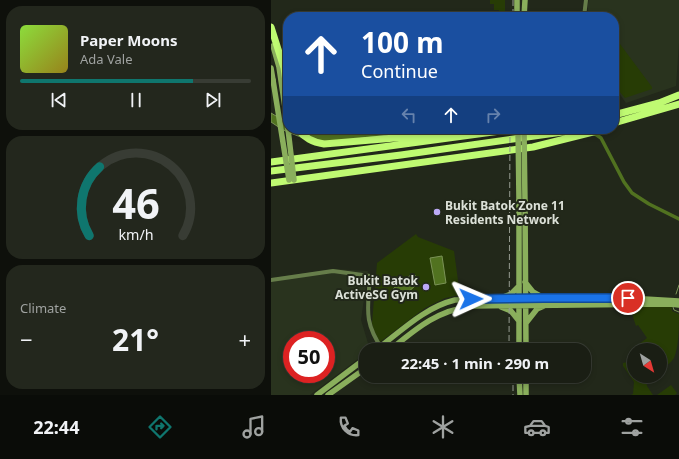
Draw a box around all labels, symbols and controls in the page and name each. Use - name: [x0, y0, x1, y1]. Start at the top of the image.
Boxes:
- text: 100 m: [361, 23, 444, 61]
- icon: ahead: [295, 28, 347, 80]
- text: Paper Moons: [80, 30, 178, 50]
- text: Ada Vale: [80, 50, 133, 68]
- text: Continue: [361, 59, 438, 83]
- icon: previous: [48, 89, 70, 111]
- icon: pause: [125, 89, 147, 111]
- icon: next: [202, 89, 224, 111]
- icon: left: [398, 104, 420, 126]
- icon: ahead: [440, 104, 462, 126]
- icon: right: [482, 104, 504, 126]
- text: 46: [112, 174, 159, 230]
- place label: Bukit Batok Zone 11 Residents Network: [445, 197, 565, 228]
- marker: Bukit Batok Zone 11 Residents Network: [432, 207, 442, 217]
- text: km/h: [118, 224, 153, 243]
- place label: Bukit Batok ActiveSG Gym: [335, 272, 419, 303]
- position arrow: [450, 278, 492, 320]
- pin: [611, 281, 645, 315]
- marker: Bukit Batok ActiveSG Gym: [421, 282, 431, 292]
- icon: arrive: [617, 287, 639, 309]
- text: Climate: [20, 299, 66, 317]
- text: 21°: [112, 319, 159, 360]
- text: −: [20, 324, 33, 354]
- text: +: [238, 324, 251, 354]
- speed limit sign: 50: [283, 331, 335, 383]
- north arrow: [627, 343, 667, 383]
- map controls: [627, 343, 667, 383]
- text: 22:45 · 1 min · 290 m: [401, 353, 549, 373]
- icon: directions: [146, 413, 174, 441]
- icon: music: [240, 413, 268, 441]
- icon: phone: [335, 413, 363, 441]
- icon: climate: [429, 413, 457, 441]
- icon: car: [523, 413, 551, 441]
- icon: filters: [618, 413, 646, 441]
- text: 22:44: [33, 415, 79, 439]

